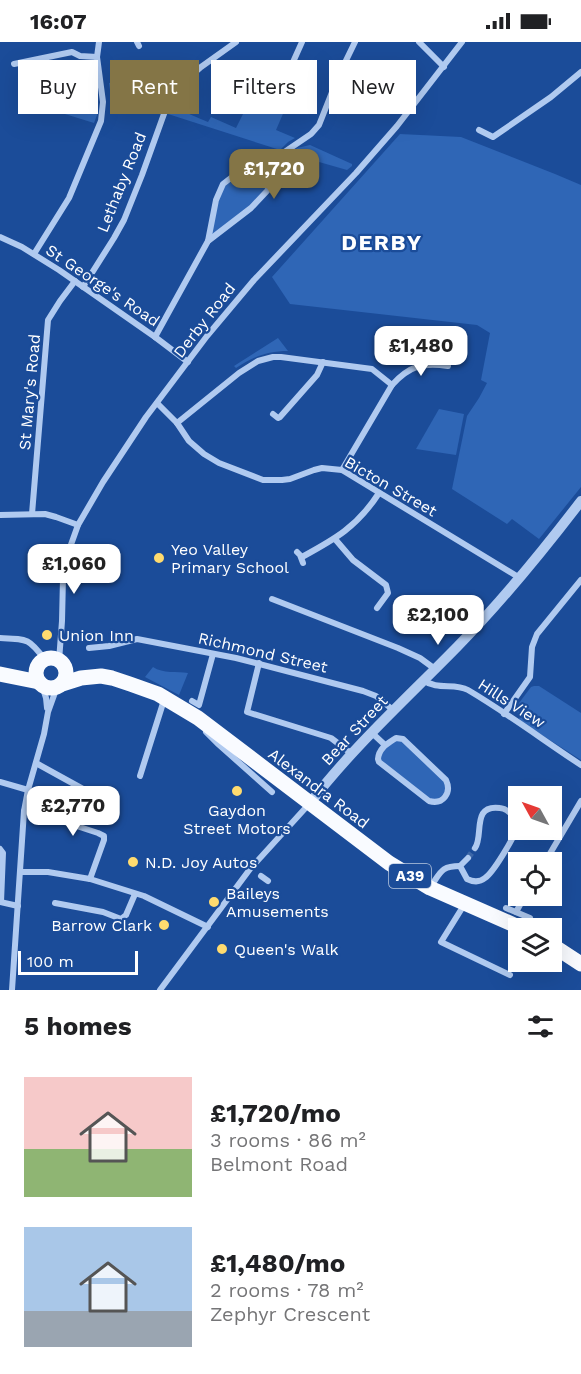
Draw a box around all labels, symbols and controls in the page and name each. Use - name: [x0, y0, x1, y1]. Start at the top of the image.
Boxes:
- text: 16:07: [30, 9, 87, 34]
- chip: Buy: [18, 60, 98, 114]
- chip: Rent: [110, 60, 199, 114]
- chip: Filters: [211, 60, 317, 114]
- chip: New: [329, 60, 416, 114]
- street label: Lethaby Road: [93, 129, 150, 235]
- pin: £1,720: [225, 149, 323, 200]
- text: £1,720: [243, 156, 305, 180]
- district label: DERBY: [341, 230, 423, 255]
- street label: St George's Road: [42, 240, 163, 330]
- street label: Derby Road: [169, 279, 239, 361]
- pin: £1,480: [372, 326, 470, 377]
- street label: St Mary's Road: [15, 333, 44, 451]
- text: £1,480: [388, 333, 454, 357]
- street label: Bicton Street: [341, 452, 441, 521]
- place label: Yeo Valley Primary School: [171, 540, 289, 577]
- pin: £1,060: [25, 544, 123, 595]
- text: £1,060: [42, 551, 106, 575]
- marker: Yeo Valley Primary School: [152, 551, 166, 565]
- pin: £2,100: [389, 595, 487, 646]
- text: £2,100: [407, 602, 469, 626]
- place label: Union Inn: [59, 626, 134, 645]
- marker: Union Inn: [40, 628, 54, 642]
- street label: Richmond Street: [196, 628, 330, 677]
- street label: Hills View: [475, 675, 549, 732]
- street label: Bear Street: [317, 691, 392, 769]
- street label: Alexandra Road: [265, 744, 373, 832]
- marker: Gaydon Street Motors: [230, 784, 244, 798]
- pin: £2,770: [24, 786, 122, 837]
- north arrow: [508, 786, 562, 840]
- map controls: [508, 786, 562, 972]
- text: £2,770: [41, 793, 105, 817]
- place label: Gaydon Street Motors: [183, 801, 291, 838]
- button: locate: [508, 852, 562, 906]
- place label: N.D. Joy Autos: [145, 853, 257, 872]
- marker: N.D. Joy Autos: [126, 855, 140, 869]
- road number: A39: [389, 864, 431, 888]
- place label: Baileys Amusements: [226, 884, 329, 921]
- marker: Baileys Amusements: [207, 895, 221, 909]
- place label: Barrow Clark: [51, 916, 152, 935]
- marker: Barrow Clark: [157, 918, 171, 932]
- button: layers: [508, 918, 562, 972]
- place label: Queen's Walk: [234, 940, 339, 959]
- marker: Queen's Walk: [215, 942, 229, 956]
- scale bar: [18, 948, 138, 976]
- text: 100 m: [27, 952, 74, 971]
- icon: filters: [524, 1010, 557, 1043]
- text: 5 homes: [24, 1011, 132, 1041]
- text: £1,720/mo: [210, 1098, 341, 1128]
- icon: home: [72, 1101, 144, 1173]
- text: 3 rooms · 86 m²: [210, 1128, 366, 1152]
- text: Belmont Road: [210, 1152, 348, 1176]
- text: £1,480/mo: [210, 1248, 345, 1278]
- icon: home: [72, 1251, 144, 1323]
- text: 2 rooms · 78 m²: [210, 1278, 364, 1302]
- text: Zephyr Crescent: [210, 1302, 370, 1326]

